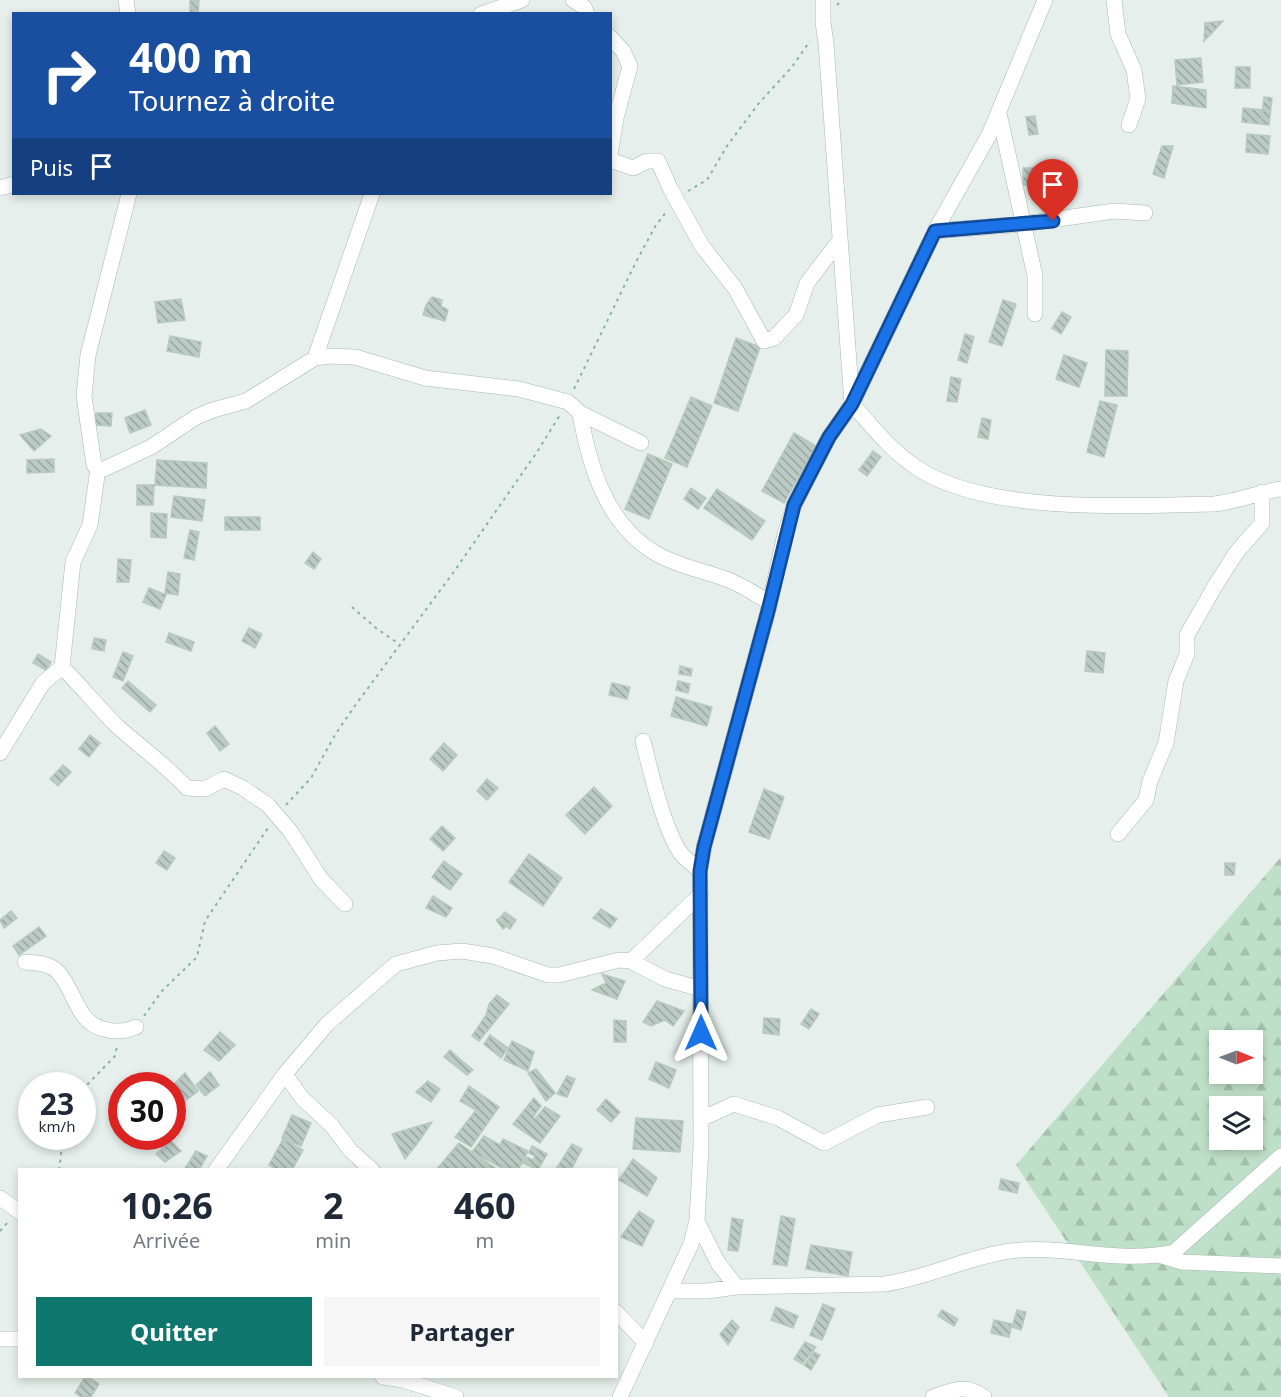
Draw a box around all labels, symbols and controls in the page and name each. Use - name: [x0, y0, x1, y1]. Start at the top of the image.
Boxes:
- text: 400 m: [129, 28, 253, 85]
- icon: right: [30, 36, 108, 114]
- text: Tournez à droite: [129, 82, 335, 119]
- icon: arrive: [85, 150, 118, 183]
- text: Puis: [30, 152, 73, 182]
- pin: [1027, 159, 1078, 221]
- icon: arrive: [1036, 168, 1069, 201]
- position arrow: [669, 1001, 733, 1065]
- north arrow: [1209, 1030, 1263, 1084]
- map controls: [1209, 1030, 1263, 1150]
- speed limit sign: 30: [108, 1072, 186, 1150]
- text: 23: [40, 1083, 74, 1124]
- button: layers: [1209, 1096, 1263, 1150]
- text: km/h: [39, 1116, 75, 1136]
- text: 10:26: [120, 1181, 213, 1230]
- text: 2: [323, 1181, 344, 1230]
- text: 460: [454, 1181, 516, 1230]
- text: Arrivée: [133, 1227, 200, 1254]
- text: min: [315, 1227, 351, 1254]
- text: m: [475, 1227, 494, 1254]
- button: Quitter: [36, 1297, 312, 1366]
- button: Partager: [324, 1297, 600, 1366]

